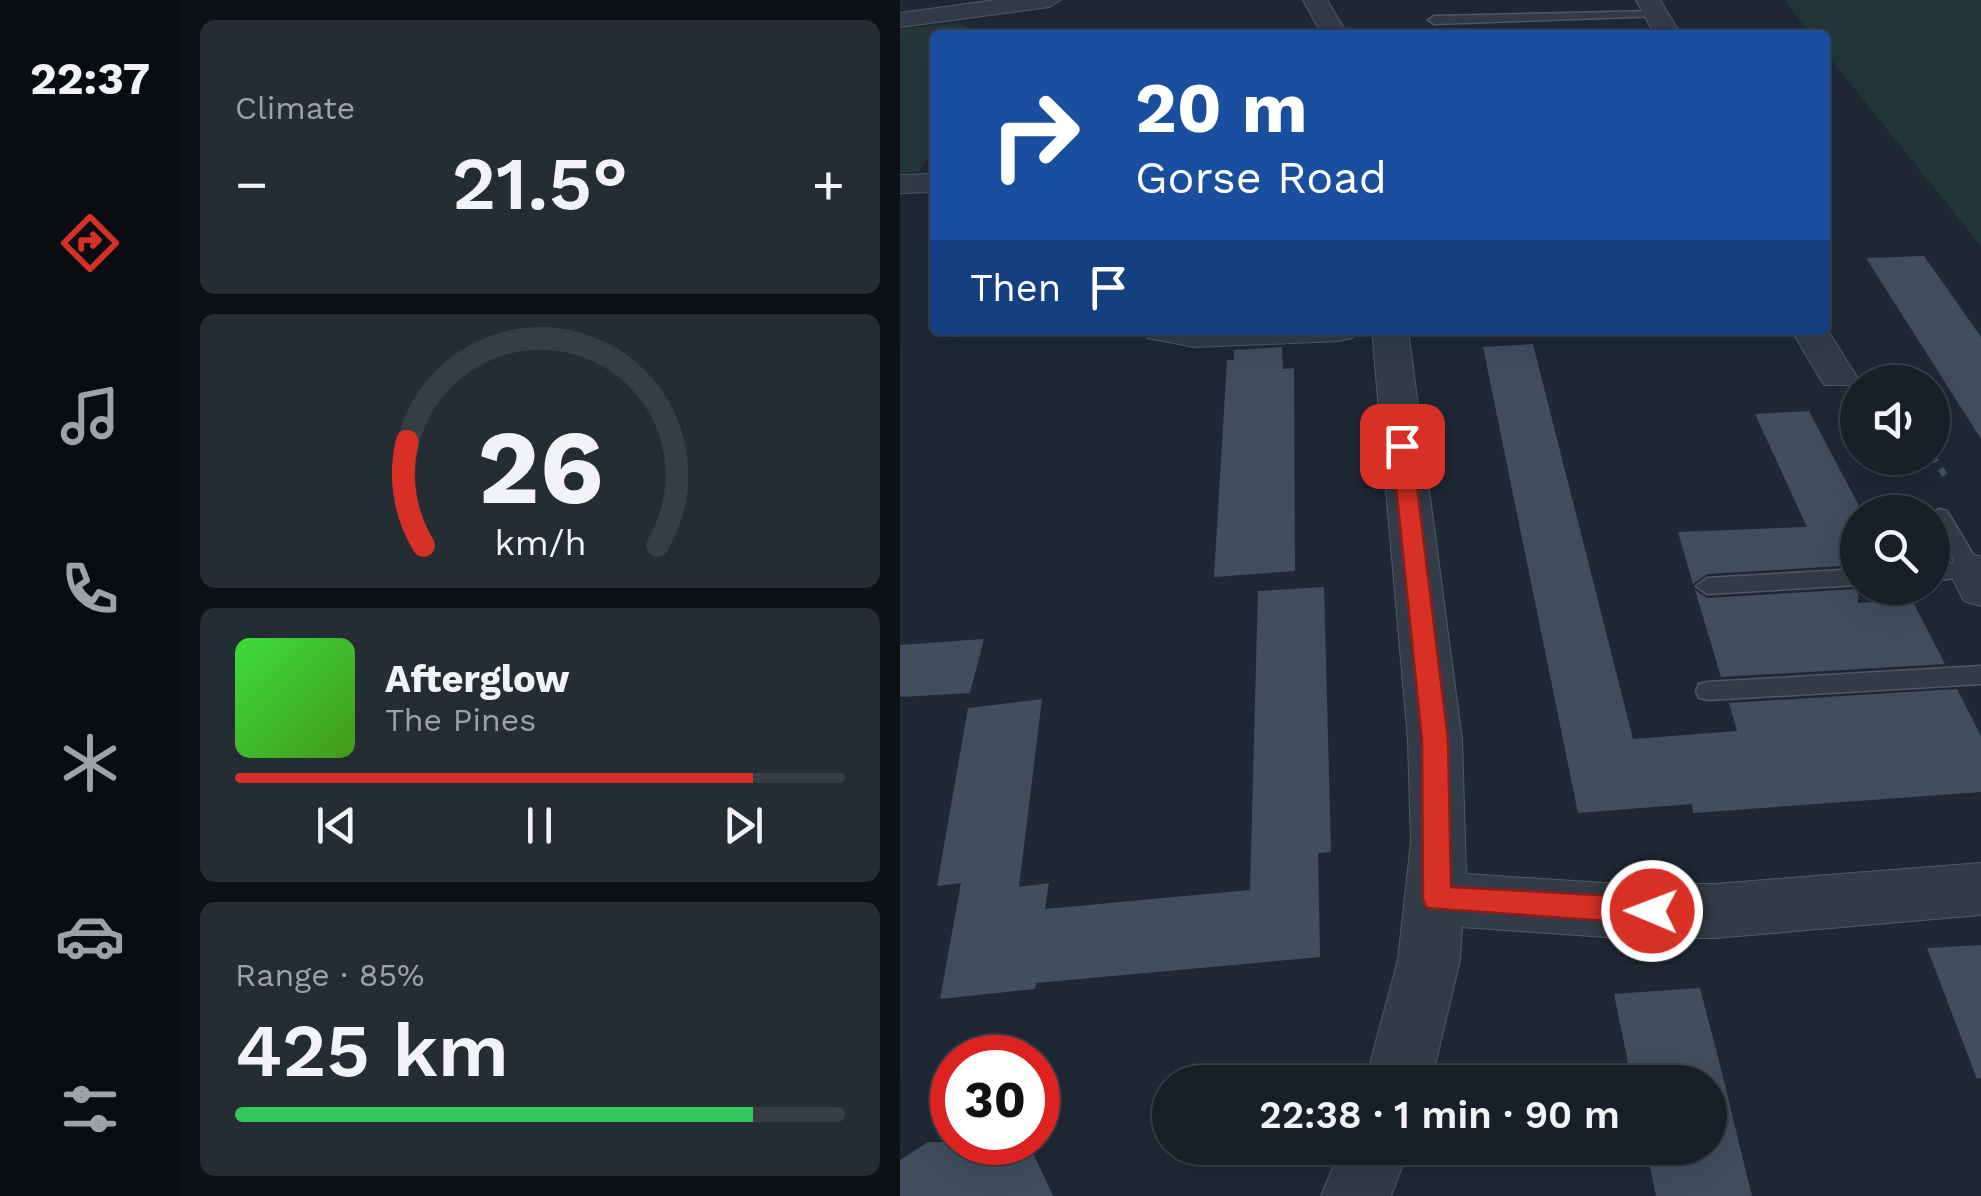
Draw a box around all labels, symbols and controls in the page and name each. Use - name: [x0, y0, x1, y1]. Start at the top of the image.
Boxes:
- text: 22:37: [30, 52, 150, 105]
- text: 20 m: [1135, 67, 1308, 149]
- icon: right: [970, 70, 1100, 200]
- text: Climate: [235, 89, 355, 127]
- text: 21.5°: [452, 139, 628, 227]
- text: Gorse Road: [1135, 151, 1387, 204]
- text: −: [235, 152, 268, 216]
- text: +: [812, 152, 845, 216]
- icon: directions: [55, 208, 125, 278]
- icon: arrive: [1081, 260, 1136, 315]
- text: Then: [970, 266, 1061, 310]
- map controls: [1840, 365, 1950, 605]
- button: sound: [1840, 365, 1950, 475]
- icon: music: [55, 381, 125, 451]
- pin: [1360, 404, 1445, 489]
- text: 26: [477, 406, 603, 528]
- icon: arrive: [1375, 419, 1430, 474]
- button: search: [1840, 495, 1950, 605]
- text: km/h: [494, 522, 586, 564]
- icon: phone: [55, 554, 125, 624]
- text: Afterglow: [385, 657, 570, 701]
- text: The Pines: [385, 701, 536, 739]
- icon: climate: [55, 728, 125, 798]
- icon: previous: [309, 798, 364, 853]
- icon: pause: [512, 798, 567, 853]
- icon: next: [716, 798, 771, 853]
- position arrow: [1600, 859, 1704, 963]
- icon: car: [55, 901, 125, 971]
- text: Range · 85%: [235, 956, 424, 994]
- text: 425 km: [235, 1006, 509, 1094]
- speed limit sign: 30: [930, 1035, 1060, 1165]
- icon: filters: [55, 1074, 125, 1144]
- text: 22:38 · 1 min · 90 m: [1259, 1093, 1620, 1137]

